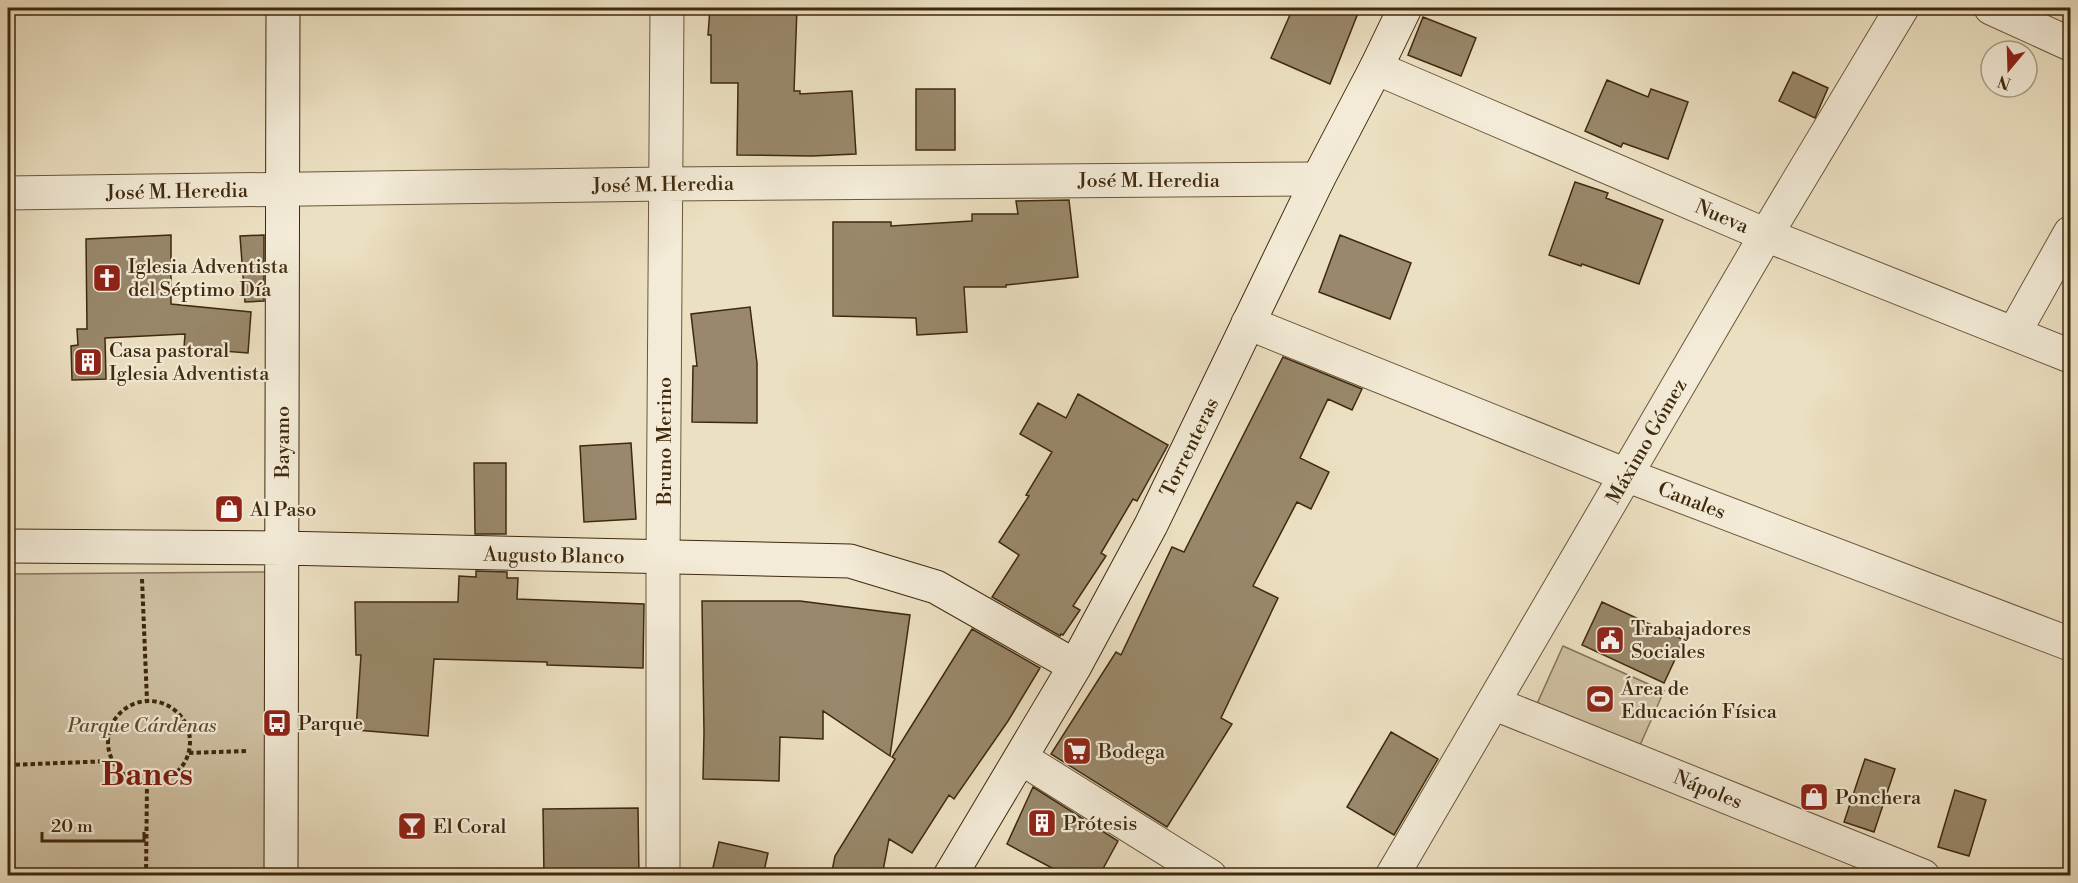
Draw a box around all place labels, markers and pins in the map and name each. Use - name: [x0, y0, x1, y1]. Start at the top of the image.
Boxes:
- place label: Iglesia Adventista del Séptimo Día: [128, 255, 289, 303]
- church icon: Iglesia Adventista del Séptimo Día: [91, 262, 123, 294]
- place label: Casa pastoral Iglesia Adventista: [109, 339, 270, 387]
- building icon: Casa pastoral Iglesia Adventista: [72, 346, 104, 378]
- shop icon: Al Paso: [213, 493, 245, 525]
- place label: Al Paso: [249, 498, 317, 523]
- place label: Trabajadores Sociales: [1631, 617, 1751, 665]
- public building icon: Trabajadores Sociales: [1594, 624, 1626, 656]
- place label: Área de Educación Física: [1620, 676, 1778, 725]
- sports icon: Área de Educación Física: [1584, 683, 1616, 715]
- bus stop icon: Parque: [261, 707, 293, 739]
- place label: Parque: [298, 712, 363, 737]
- supermarket icon: Bodega: [1061, 735, 1093, 767]
- place label: Bodega: [1097, 740, 1166, 765]
- shop icon: Ponchera: [1798, 781, 1830, 813]
- place label: Ponchera: [1835, 786, 1922, 811]
- building icon: Prótesis: [1026, 807, 1058, 839]
- bar icon: El Coral: [396, 810, 428, 842]
- place label: Prótesis: [1063, 812, 1137, 837]
- place label: El Coral: [433, 815, 507, 840]

